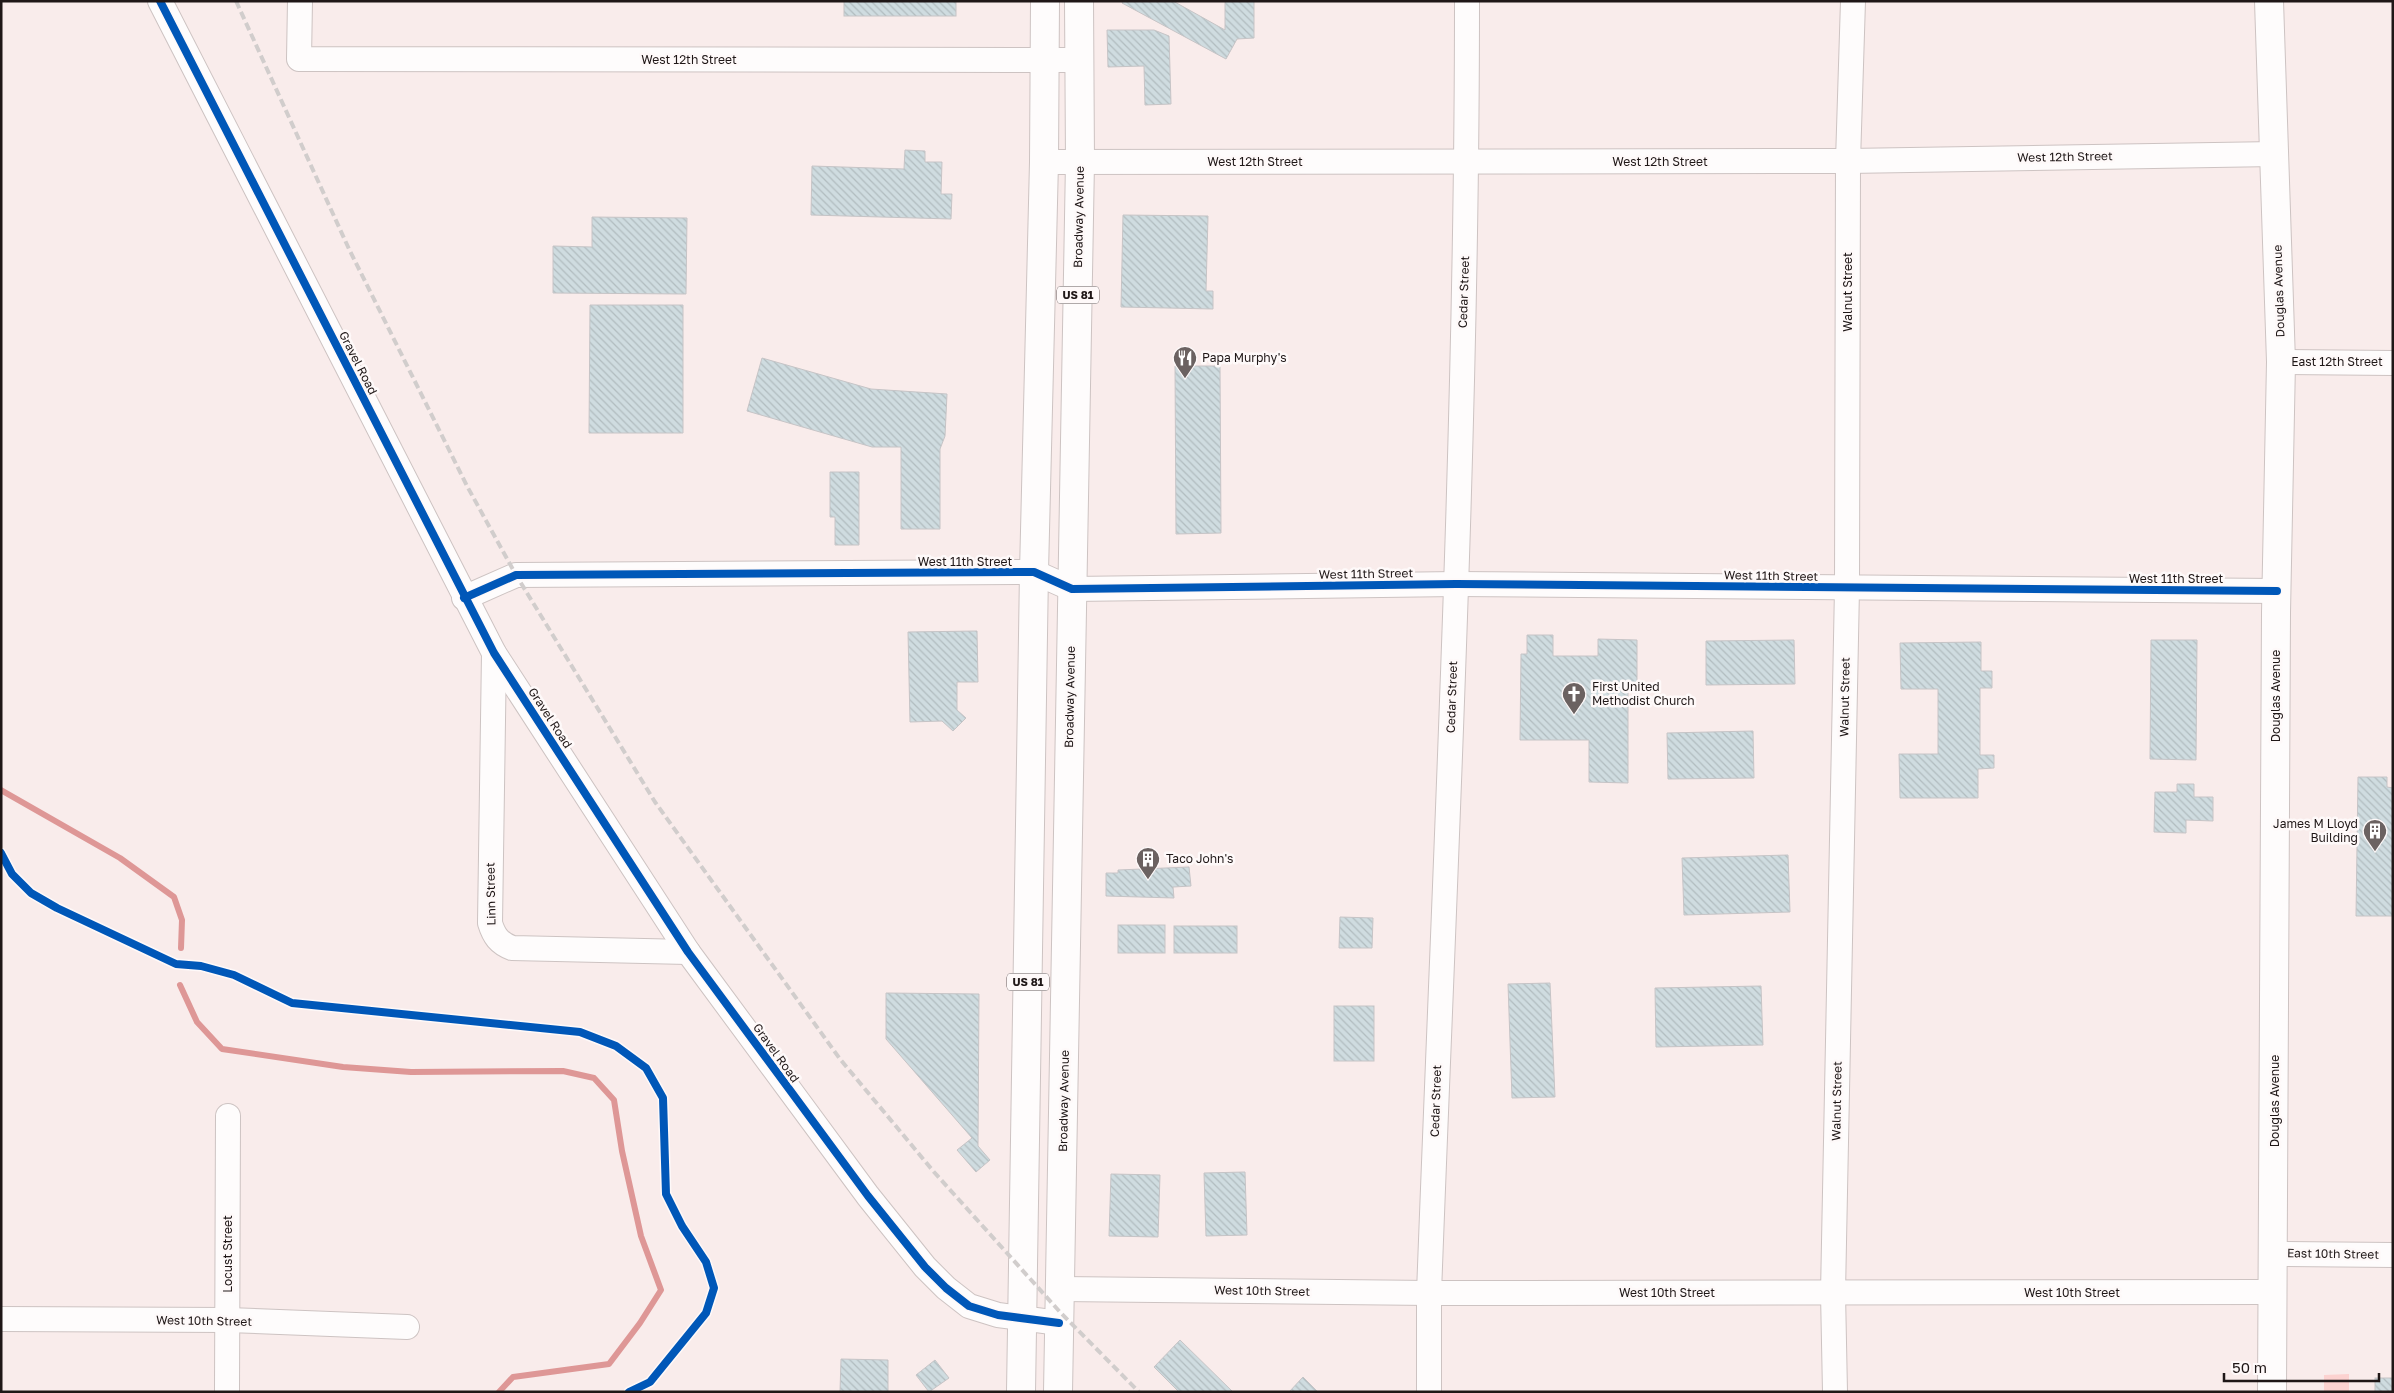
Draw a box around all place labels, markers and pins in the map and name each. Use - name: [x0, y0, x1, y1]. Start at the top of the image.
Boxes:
- restaurant icon: Papa Murphy's: [1172, 345, 1198, 379]
- place label: Papa Murphy's: [1202, 350, 1287, 365]
- place label: First United Methodist Church: [1592, 679, 1695, 708]
- church icon: First United Methodist Church: [1561, 681, 1587, 715]
- place label: James M Lloyd Building: [2273, 816, 2358, 845]
- building icon: James M Lloyd Building: [2362, 818, 2388, 852]
- building icon: Taco John's: [1135, 846, 1161, 880]
- place label: Taco John's: [1166, 851, 1233, 866]

